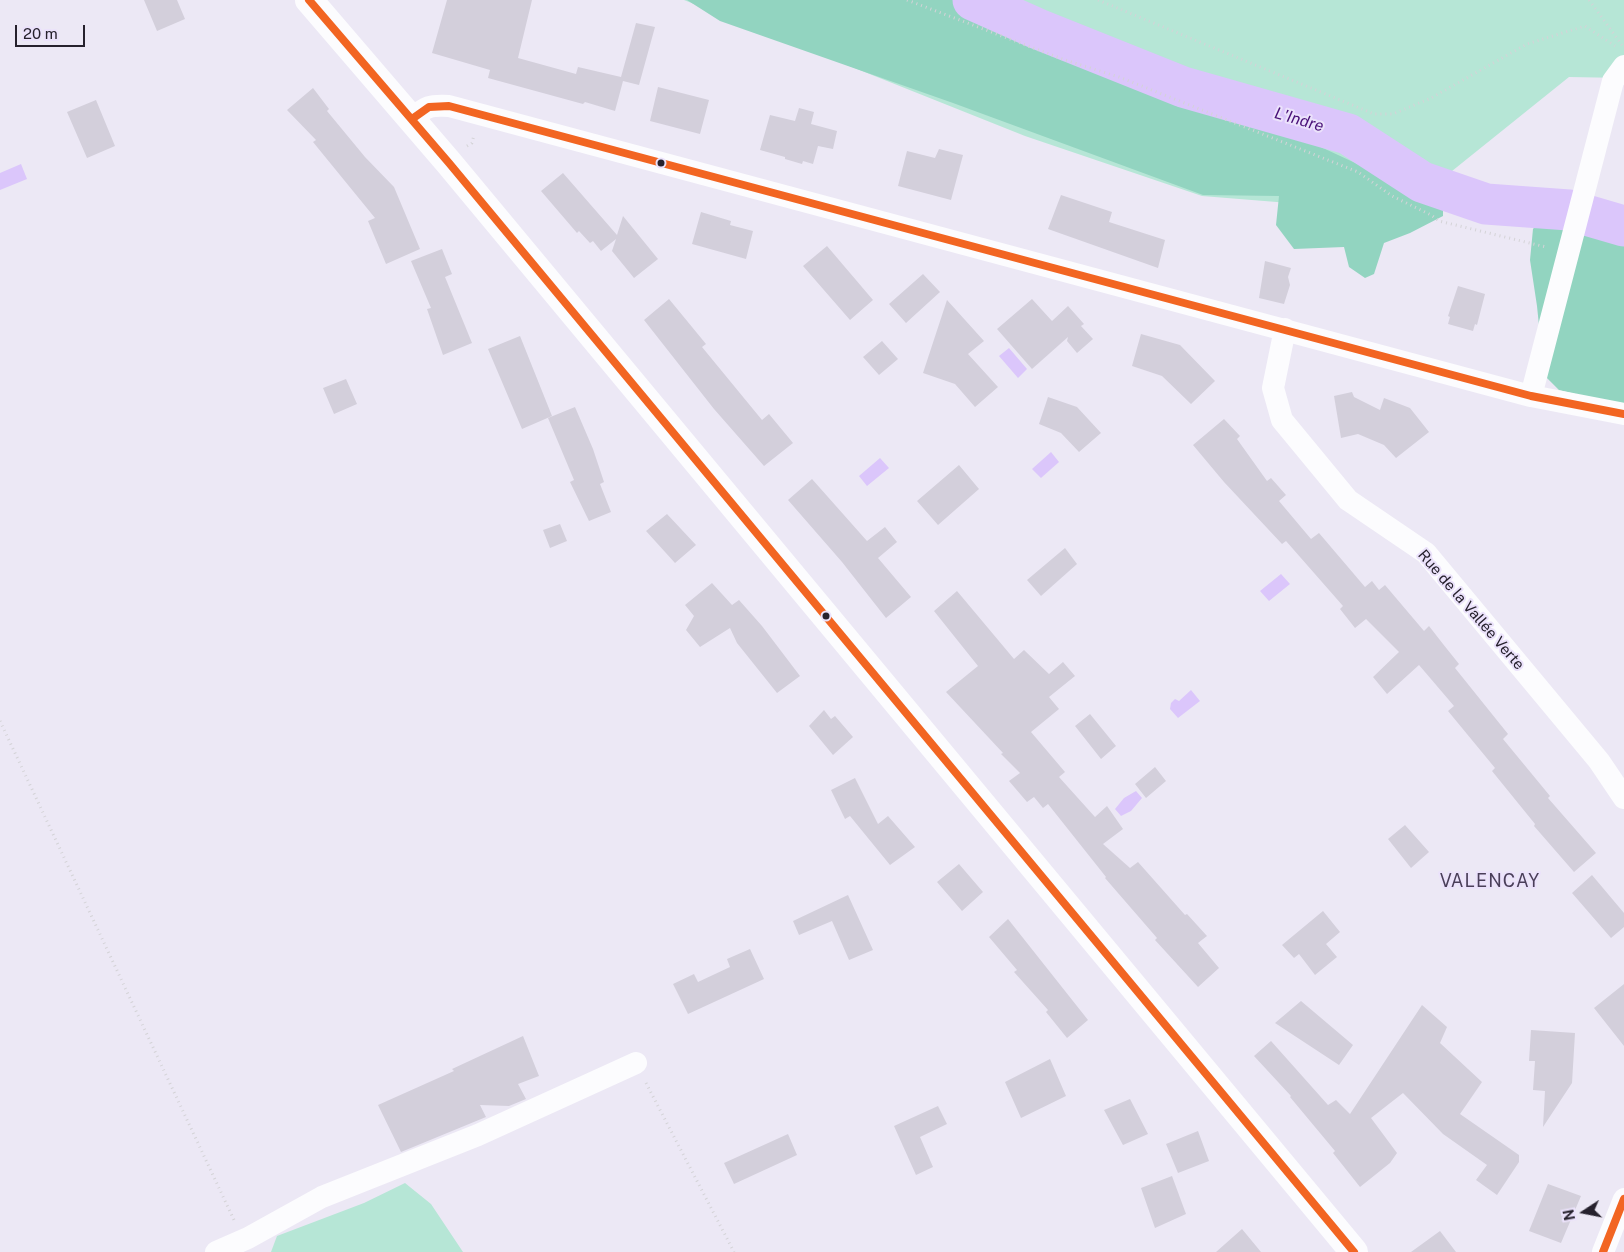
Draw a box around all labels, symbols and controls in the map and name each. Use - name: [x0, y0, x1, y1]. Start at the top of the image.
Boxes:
- scale bar: [18, 15, 88, 47]
- text: 20 m: [23, 25, 58, 42]
- water label: L'Indre: [1272, 104, 1326, 136]
- unlabelled marker: [656, 158, 666, 168]
- street label: Rue de la Vallée Verte: [1414, 546, 1528, 674]
- unlabelled marker: [821, 611, 831, 621]
- district label: VALENCAY: [1439, 870, 1541, 892]
- north arrow: [1559, 1187, 1609, 1237]
- text: N: [1560, 1208, 1578, 1222]

